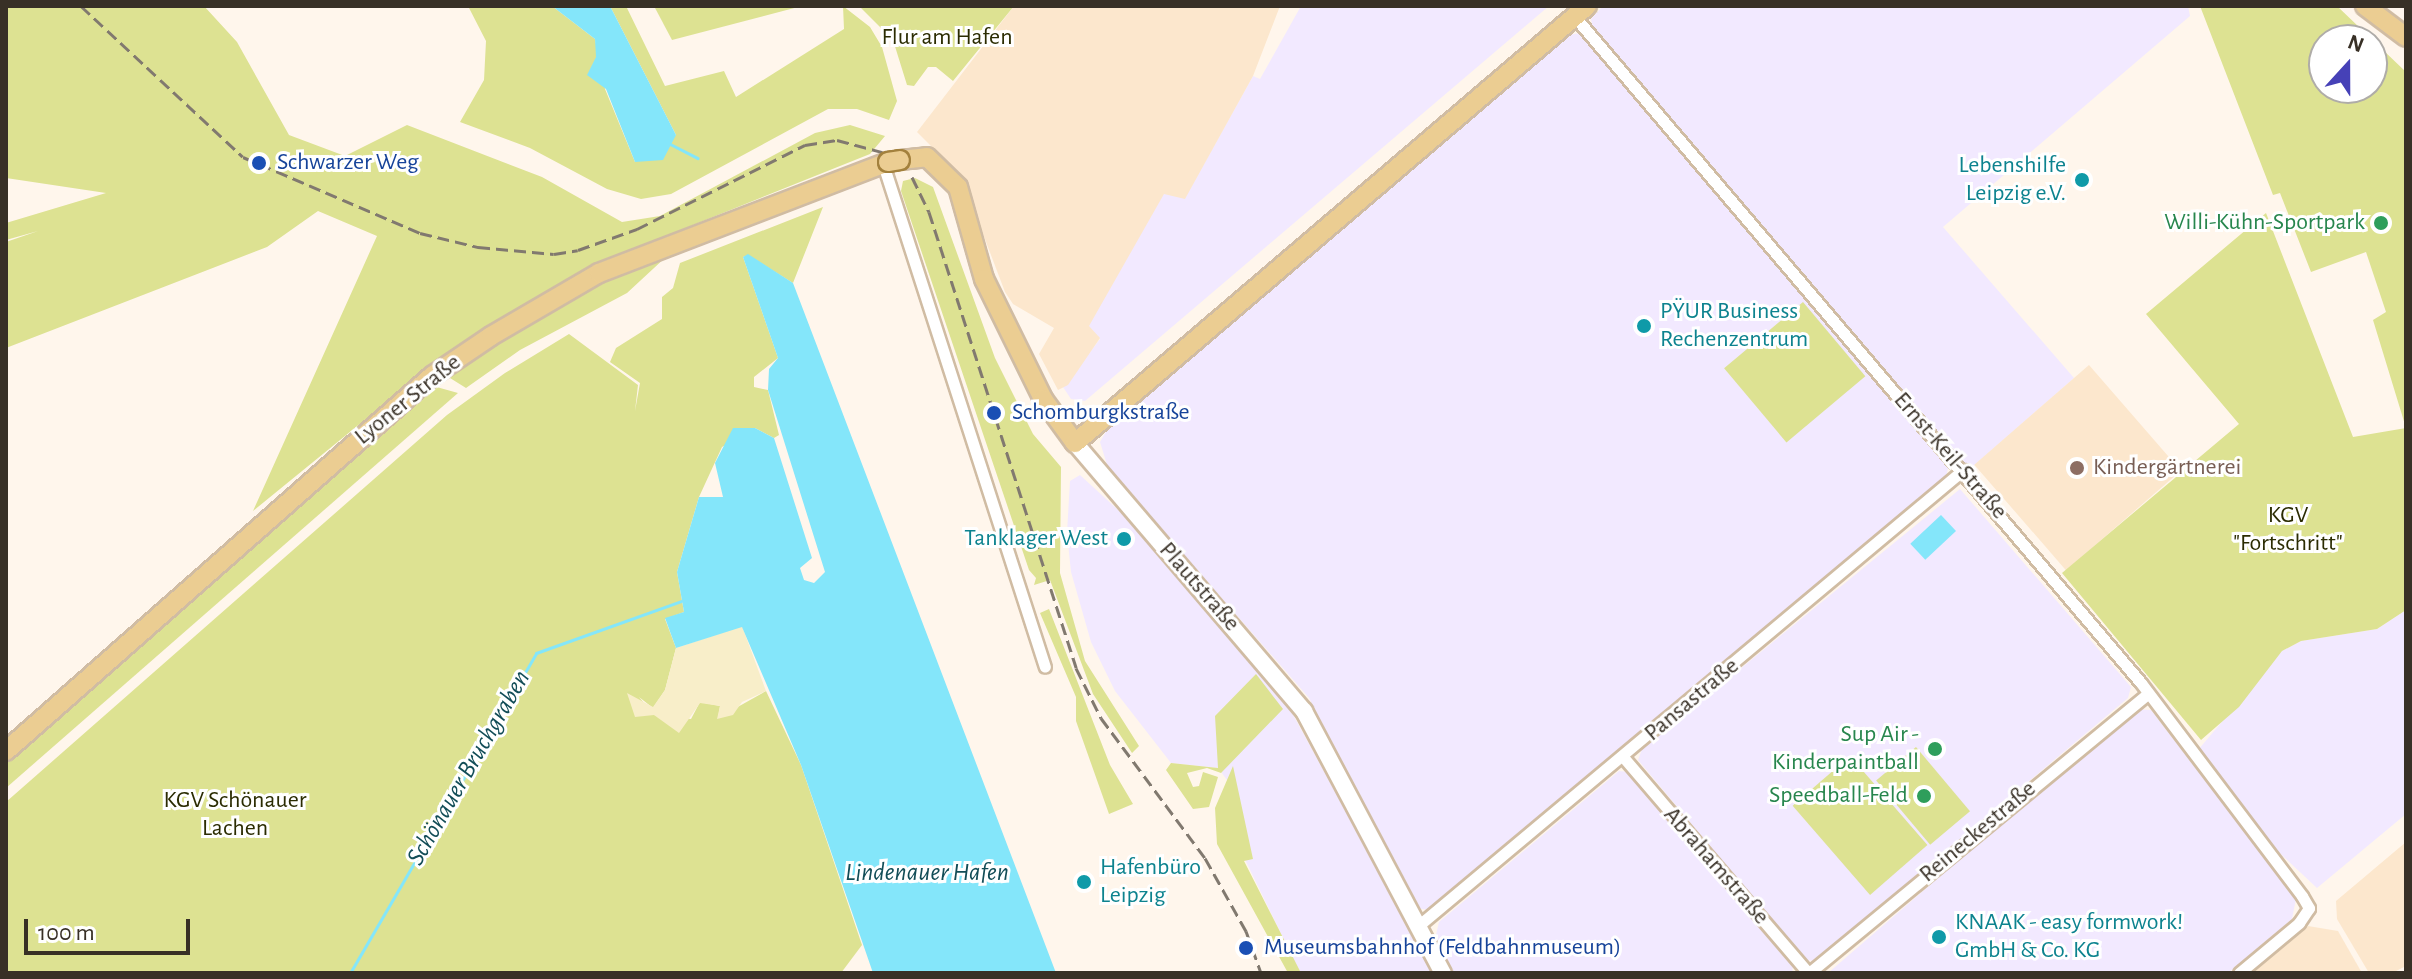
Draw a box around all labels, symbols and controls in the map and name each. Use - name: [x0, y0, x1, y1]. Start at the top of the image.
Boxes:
- park label: Flur am Hafen: [881, 24, 1013, 52]
- north arrow: [2308, 24, 2388, 104]
- text: N: [2345, 30, 2367, 56]
- place label: Schwarzer Weg: [277, 149, 419, 177]
- marker: Schwarzer Weg: [248, 152, 270, 174]
- place label: Lebenshilfe Leipzig e.V.: [1959, 152, 2066, 208]
- marker: Lebenshilfe Leipzig e.V.: [2073, 171, 2091, 189]
- place label: Willi-Kühn-Sportpark: [2164, 209, 2365, 237]
- marker: Willi-Kühn-Sportpark: [2372, 214, 2390, 232]
- place label: PŸUR Business Rechenzentrum: [1660, 298, 1808, 354]
- marker: PŸUR Business Rechenzentrum: [1635, 317, 1653, 335]
- street label: Lyoner Straße: [349, 349, 467, 451]
- street label: Ernst-Keil-Straße: [1887, 387, 2013, 525]
- place label: Schomburgkstraße: [1012, 399, 1190, 427]
- marker: Schomburgkstraße: [983, 402, 1005, 424]
- place label: Kindergärtnerei: [2093, 454, 2241, 482]
- marker: Kindergärtnerei: [2068, 459, 2086, 477]
- park label: KGV "Fortschritt": [2233, 502, 2343, 558]
- place label: Tanklager West: [964, 525, 1108, 553]
- marker: Tanklager West: [1115, 530, 1133, 548]
- street label: Plautstraße: [1152, 536, 1246, 638]
- street label: Pansastraße: [1639, 652, 1745, 748]
- water label: Schönauer Bruchgraben: [400, 665, 538, 871]
- place label: Sup Air - Kinderpaintball: [1772, 721, 1919, 777]
- marker: Sup Air - Kinderpaintball: [1926, 740, 1944, 758]
- street label: Reineckestraße: [1914, 775, 2042, 889]
- place label: Speedball-Feld: [1769, 782, 1908, 810]
- park label: KGV Schönauer Lachen: [163, 787, 307, 843]
- marker: Speedball-Feld: [1915, 787, 1933, 805]
- street label: Abrahamstraße: [1657, 801, 1775, 931]
- place label: Hafenbüro Leipzig: [1100, 854, 1201, 910]
- water label: Lindenauer Hafen: [845, 857, 1009, 889]
- marker: Hafenbüro Leipzig: [1075, 873, 1093, 891]
- scale bar: [28, 903, 194, 953]
- place label: KNAAK - easy formwork! GmbH & Co. KG: [1955, 909, 2183, 965]
- text: 100 m: [38, 921, 95, 945]
- marker: KNAAK - easy formwork! GmbH & Co. KG: [1930, 928, 1948, 946]
- place label: Museumsbahnhof (Feldbahnmuseum): [1264, 934, 1621, 962]
- marker: Museumsbahnhof (Feldbahnmuseum): [1235, 937, 1257, 959]

